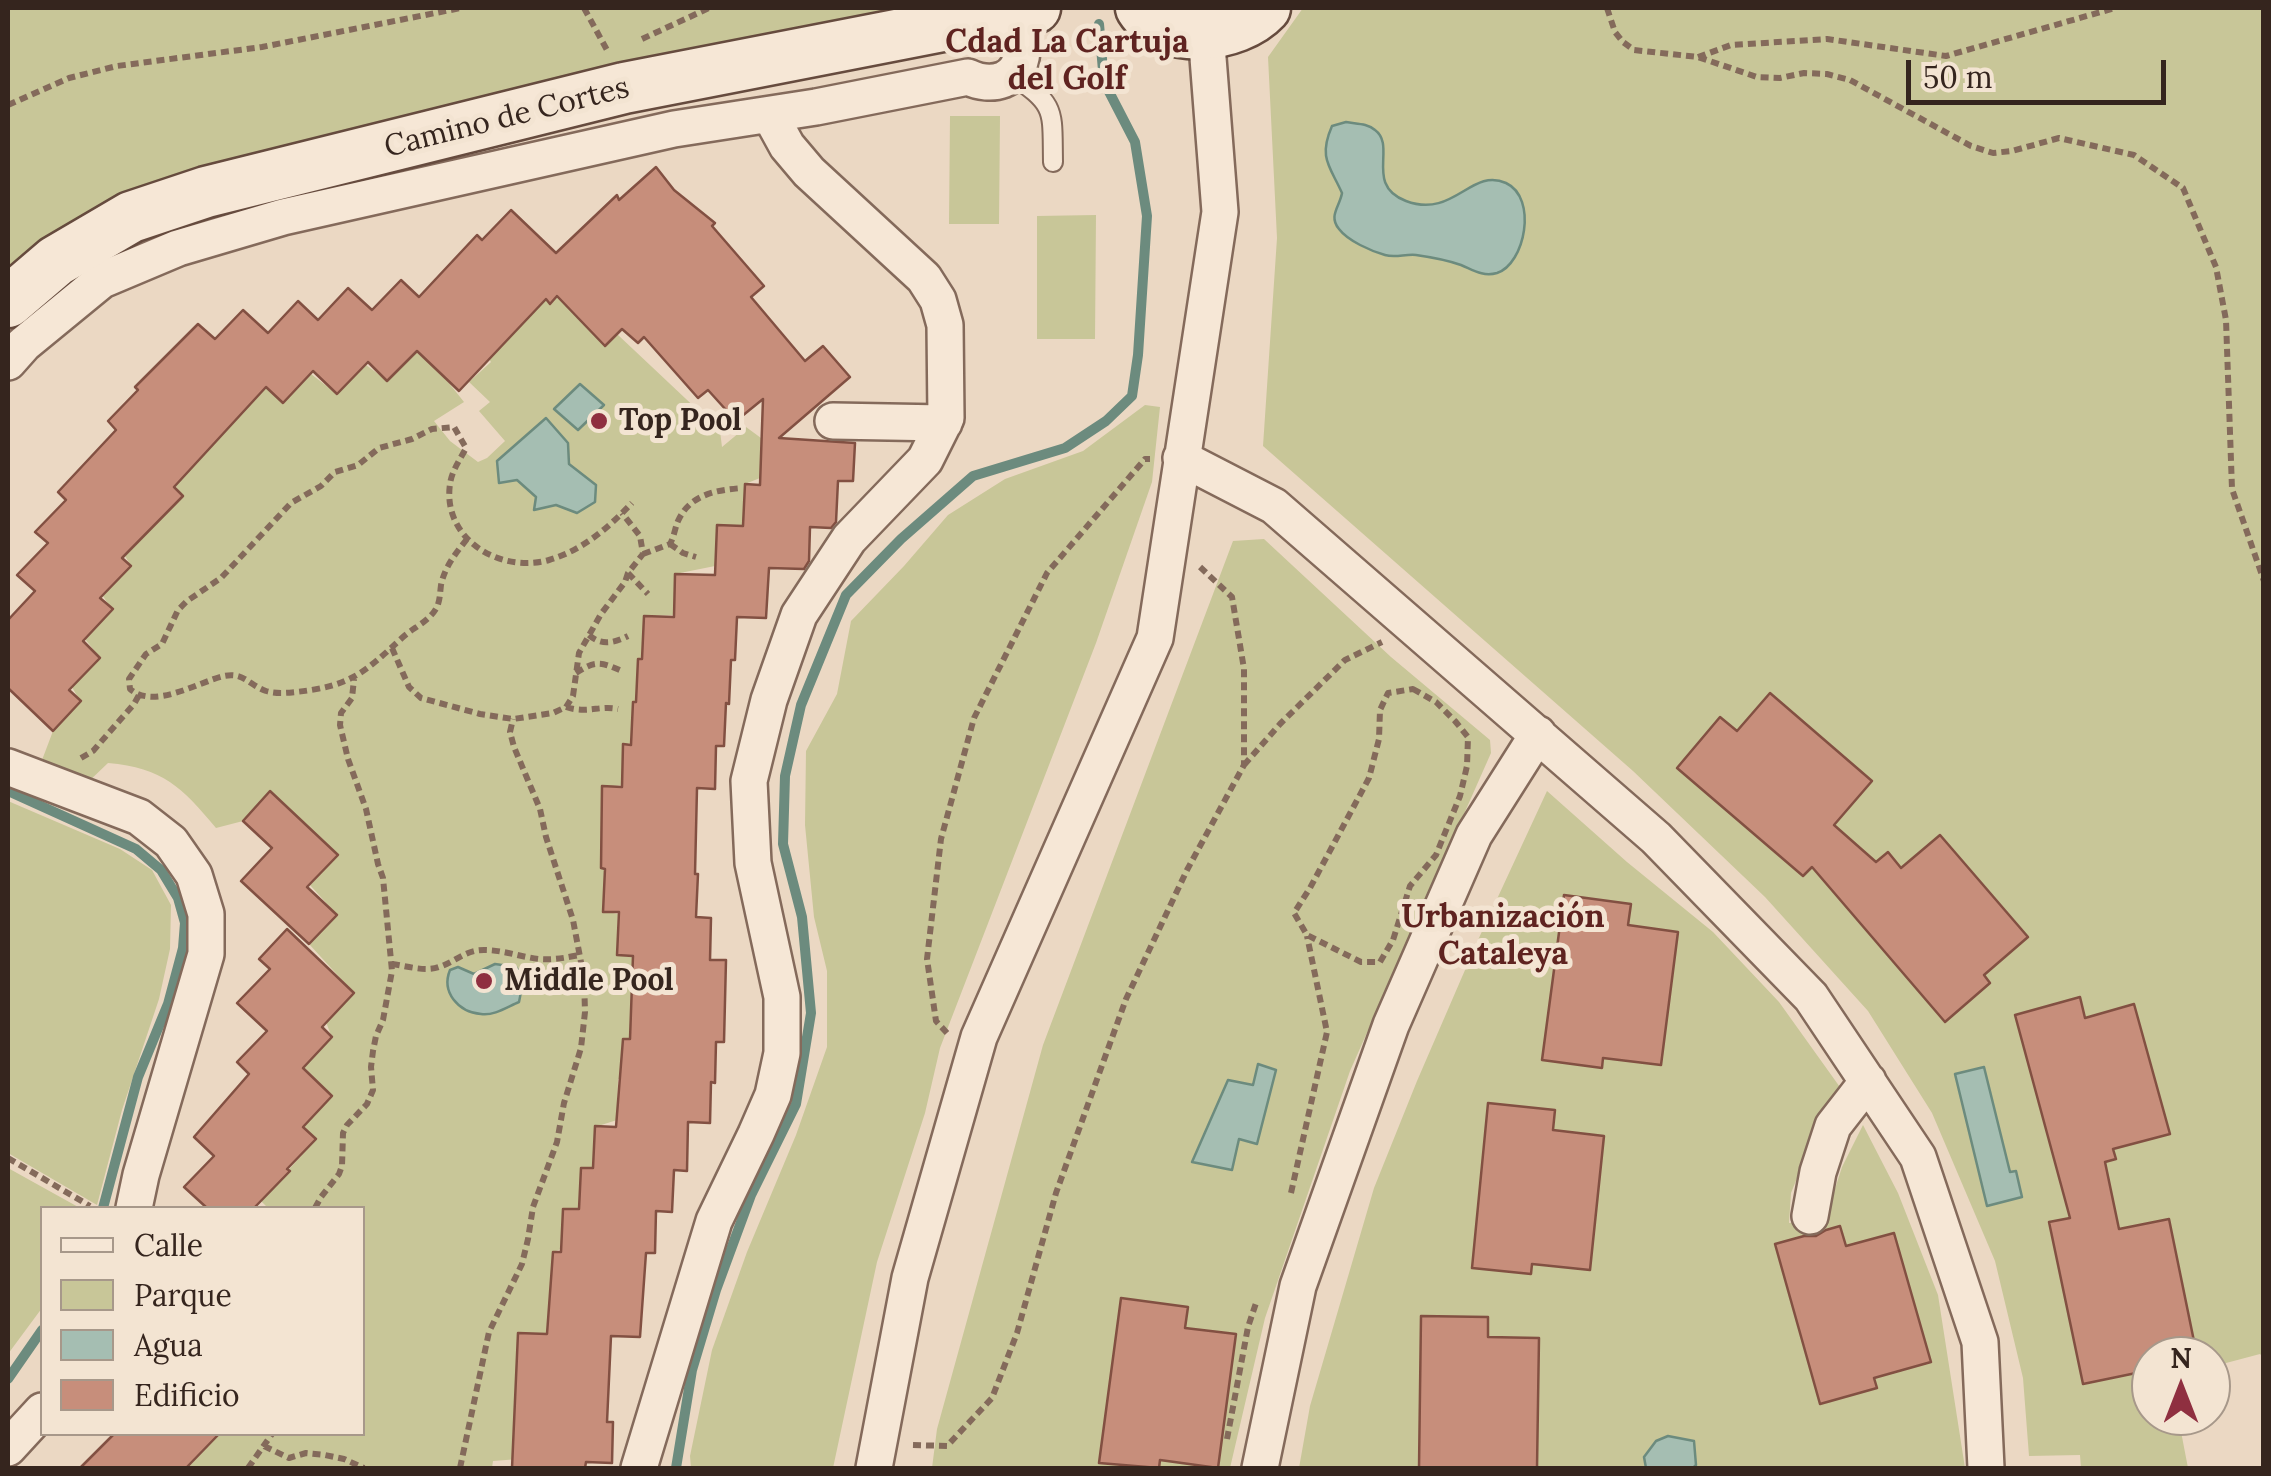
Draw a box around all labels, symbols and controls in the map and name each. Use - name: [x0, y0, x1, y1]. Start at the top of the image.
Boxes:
- district label: Cdad La Cartuja del Golf: [945, 24, 1189, 99]
- scale bar: [1911, 40, 2171, 102]
- text: 50 m: [1923, 58, 1993, 96]
- street label: Camino de Cortes: [381, 70, 633, 166]
- place label: Top Pool: [619, 403, 742, 439]
- marker: Top Pool: [588, 410, 610, 432]
- district label: Urbanización Cataleya: [1401, 899, 1605, 974]
- place label: Middle Pool: [504, 963, 674, 999]
- marker: Middle Pool: [473, 970, 495, 992]
- legend: [40, 1206, 365, 1436]
- text: Calle: [134, 1226, 203, 1264]
- text: Parque: [134, 1276, 232, 1314]
- text: Agua: [134, 1326, 203, 1364]
- north arrow: [2131, 1336, 2231, 1436]
- text: N: [2170, 1340, 2192, 1376]
- text: Edificio: [134, 1376, 240, 1414]

